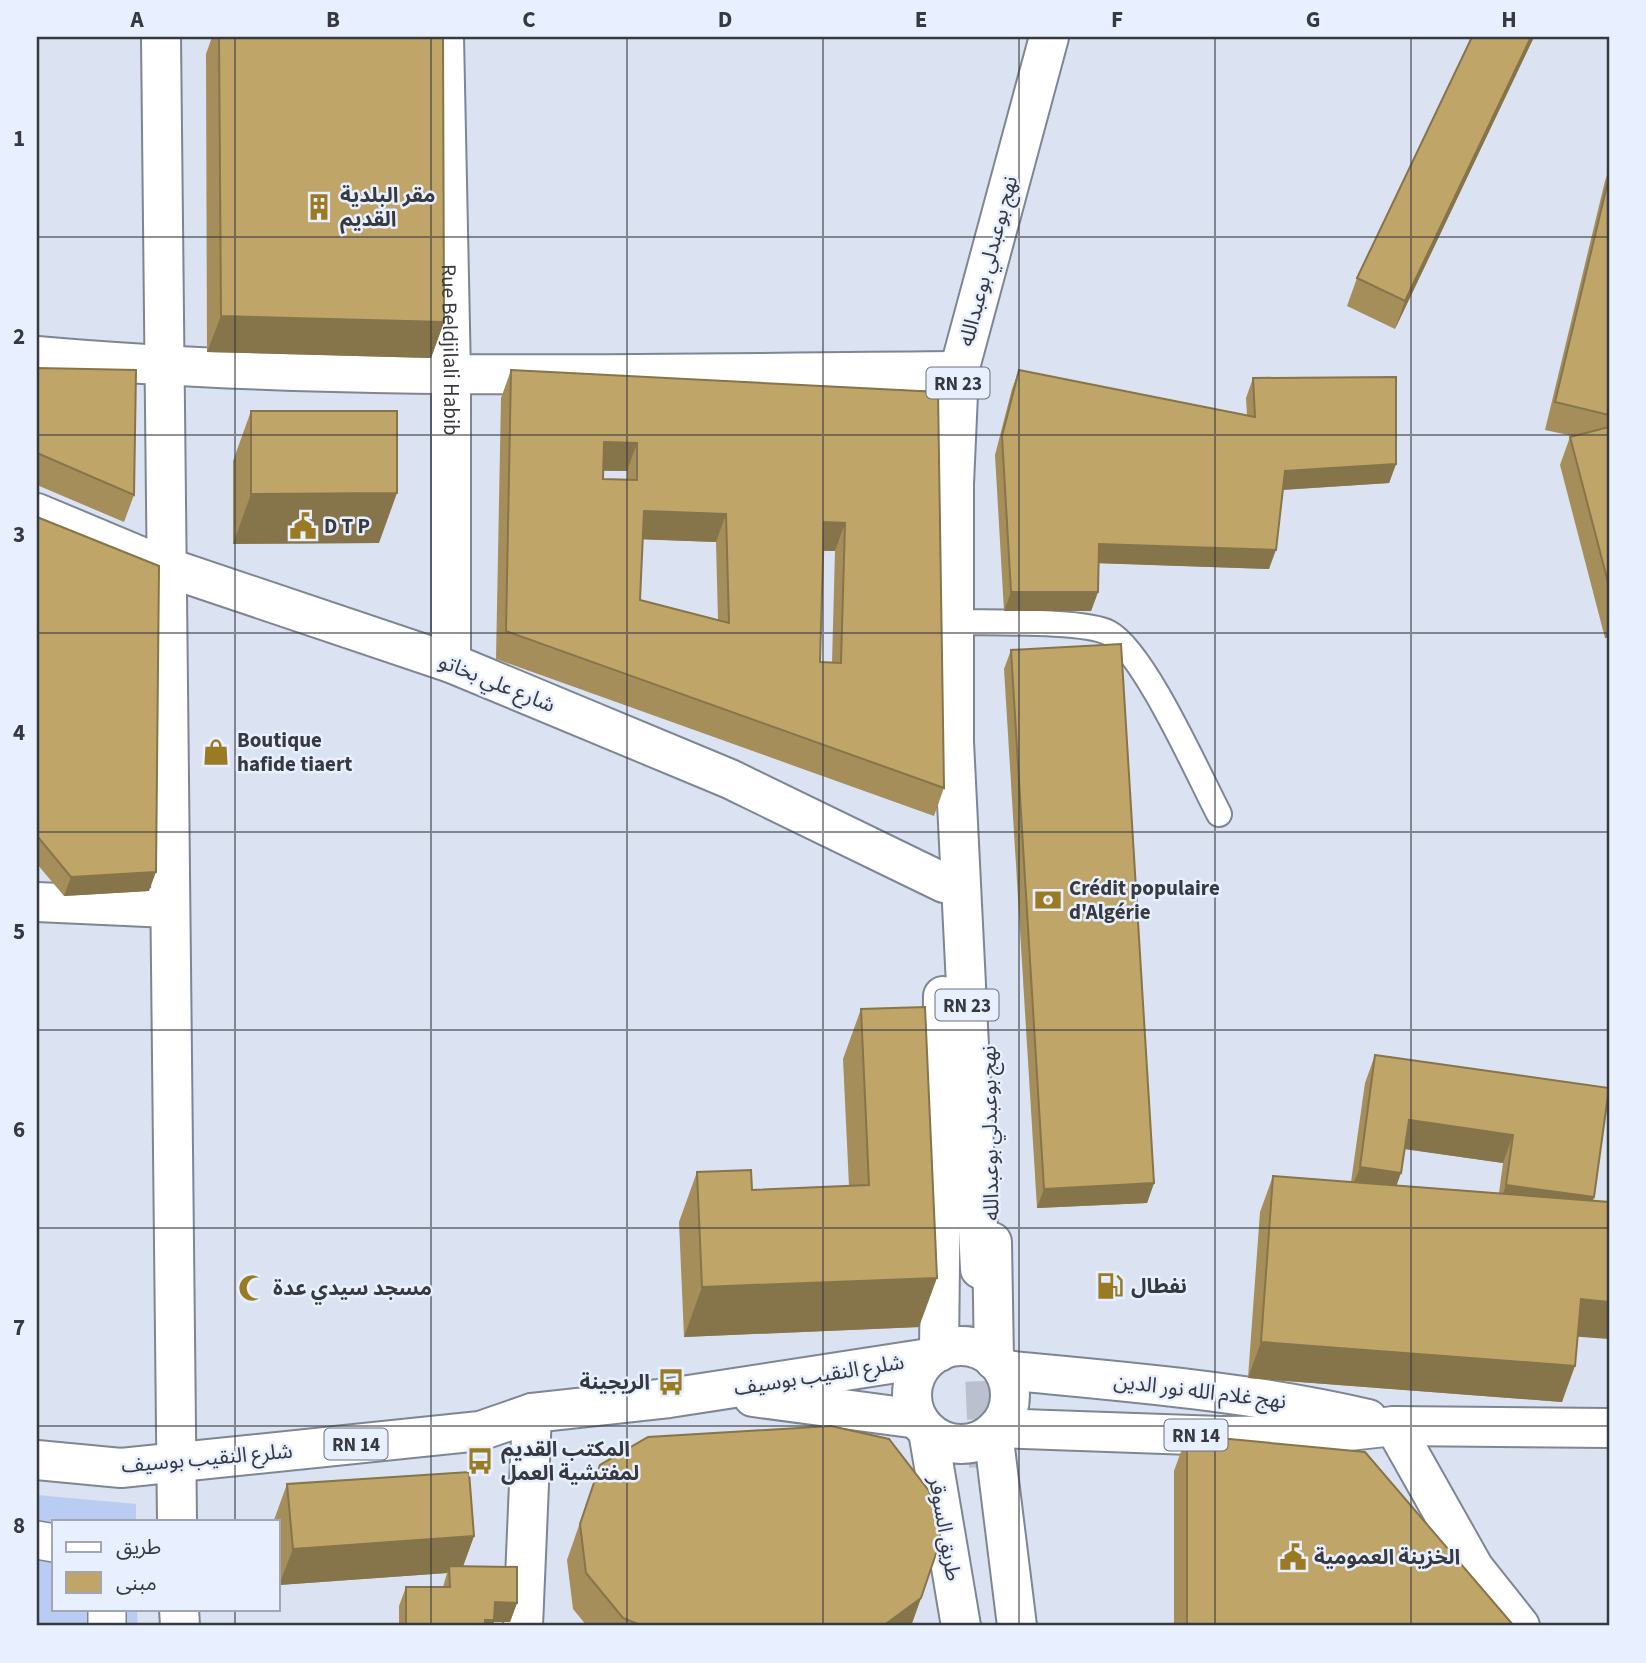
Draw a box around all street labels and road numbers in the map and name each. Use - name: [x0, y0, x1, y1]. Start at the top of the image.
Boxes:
- street label: نهج بوعبدلي بوعبدالله: [951, 173, 1026, 350]
- street label: Rue Beldjilali Habib: [434, 264, 466, 436]
- road number: RN 23: [926, 368, 990, 398]
- street label: شارع علي بخاتو: [434, 646, 560, 721]
- road number: RN 23: [936, 990, 998, 1021]
- street label: نهج بوعبدلي بوعبدالله: [973, 1045, 1007, 1221]
- street label: شلرع النقيب بوسيف: [732, 1347, 906, 1403]
- street label: نهج غلام الله نور الدين: [1112, 1366, 1288, 1417]
- road number: RN 14: [1164, 1420, 1228, 1450]
- road number: RN 14: [324, 1428, 388, 1460]
- street label: شلرع النقيب بوسيف: [120, 1436, 294, 1480]
- street label: طريق السوقر: [921, 1474, 969, 1583]

